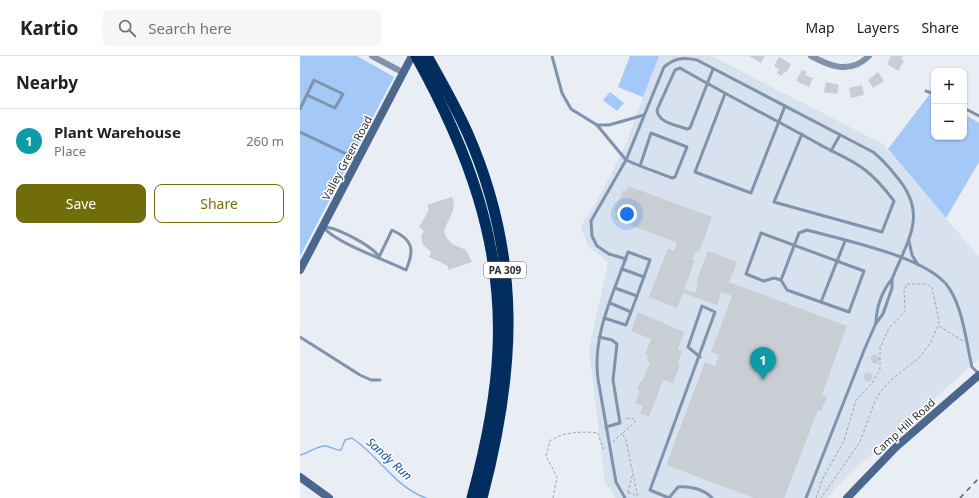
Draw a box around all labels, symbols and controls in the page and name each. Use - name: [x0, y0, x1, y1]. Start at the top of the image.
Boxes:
- search box: [102, 10, 382, 46]
- text: Kartio: [20, 15, 78, 41]
- icon: search: [116, 17, 138, 39]
- text: Search here: [148, 18, 232, 38]
- text: Map: [806, 18, 835, 37]
- text: Layers: [857, 18, 899, 37]
- text: Share: [921, 18, 959, 37]
- map controls: [931, 68, 967, 140]
- button: +: [931, 68, 967, 104]
- text: Nearby: [16, 71, 78, 94]
- button: −: [931, 104, 967, 140]
- street label: Valley Green Road: [318, 113, 375, 203]
- text: Plant Warehouse: [54, 122, 181, 142]
- text: 1: [25, 132, 33, 150]
- text: 260 m: [246, 132, 284, 150]
- text: Place: [54, 142, 86, 160]
- button: Save: [16, 184, 146, 223]
- button: Share: [154, 184, 284, 223]
- your location: [617, 204, 637, 224]
- road number: PA 309: [484, 262, 526, 278]
- pin: 1: [750, 347, 776, 380]
- street label: Camp Hill Road: [869, 395, 938, 459]
- water label: Sandy Run: [363, 433, 416, 484]

